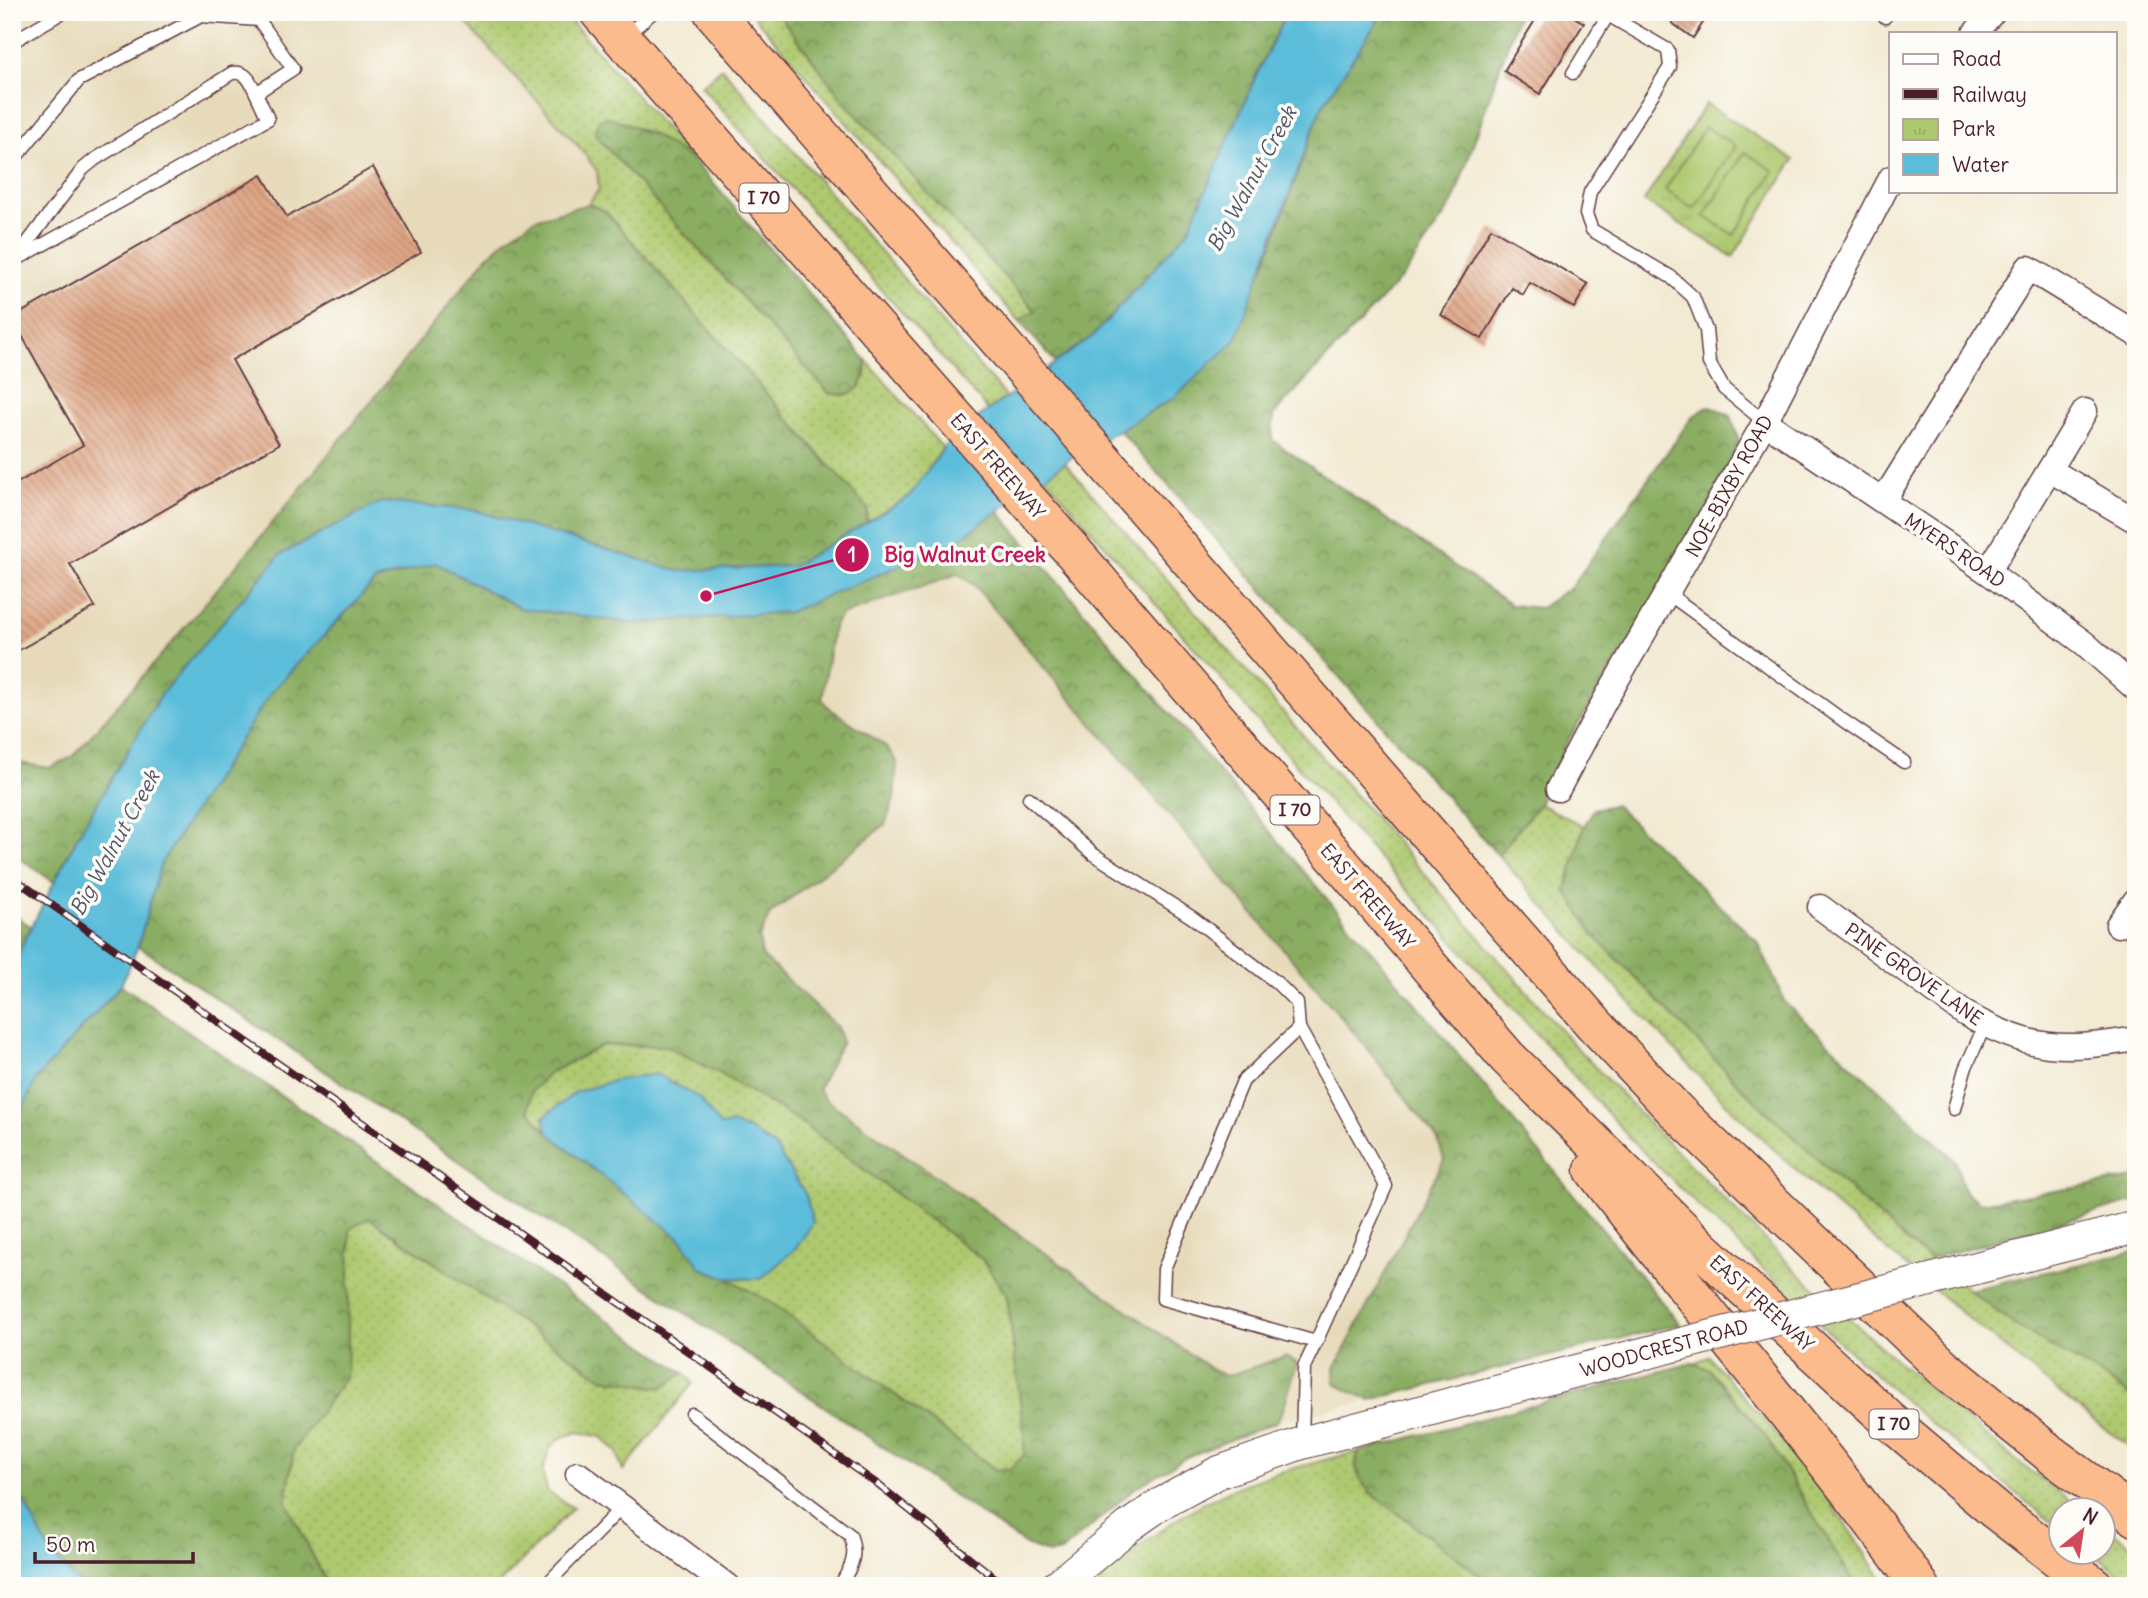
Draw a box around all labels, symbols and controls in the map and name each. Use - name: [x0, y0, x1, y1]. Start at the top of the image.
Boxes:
- legend: [1889, 32, 2116, 192]
- text: Road: [1952, 45, 2001, 72]
- text: Railway: [1952, 81, 2027, 108]
- water label: Big Walnut Creek: [1201, 100, 1303, 256]
- text: Park: [1952, 115, 1995, 142]
- text: Water: [1952, 151, 2010, 178]
- road number: I 70: [740, 183, 788, 212]
- street label: EAST FREEWAY: [946, 408, 1051, 524]
- street label: NOE-BIXBY ROAD: [1680, 411, 1778, 561]
- street label: MYERS ROAD: [1900, 507, 2010, 593]
- callout: Big Walnut Creek: [835, 534, 1060, 576]
- text: 1: [848, 541, 856, 568]
- text: Big Walnut Creek: [884, 541, 1046, 568]
- water label: Big Walnut Creek: [64, 764, 166, 920]
- road number: I 70: [1270, 796, 1320, 824]
- street label: EAST FREEWAY: [1316, 838, 1421, 954]
- street label: PINE GROVE LANE: [1840, 917, 1988, 1031]
- street label: EAST FREEWAY: [1705, 1250, 1820, 1356]
- street label: WOODCREST ROAD: [1577, 1314, 1751, 1382]
- road number: I 70: [1870, 1409, 1918, 1438]
- north arrow: [2046, 1496, 2116, 1566]
- text: N: [2079, 1503, 2102, 1530]
- scale bar: [35, 1521, 192, 1565]
- text: 50 m: [46, 1531, 95, 1558]

